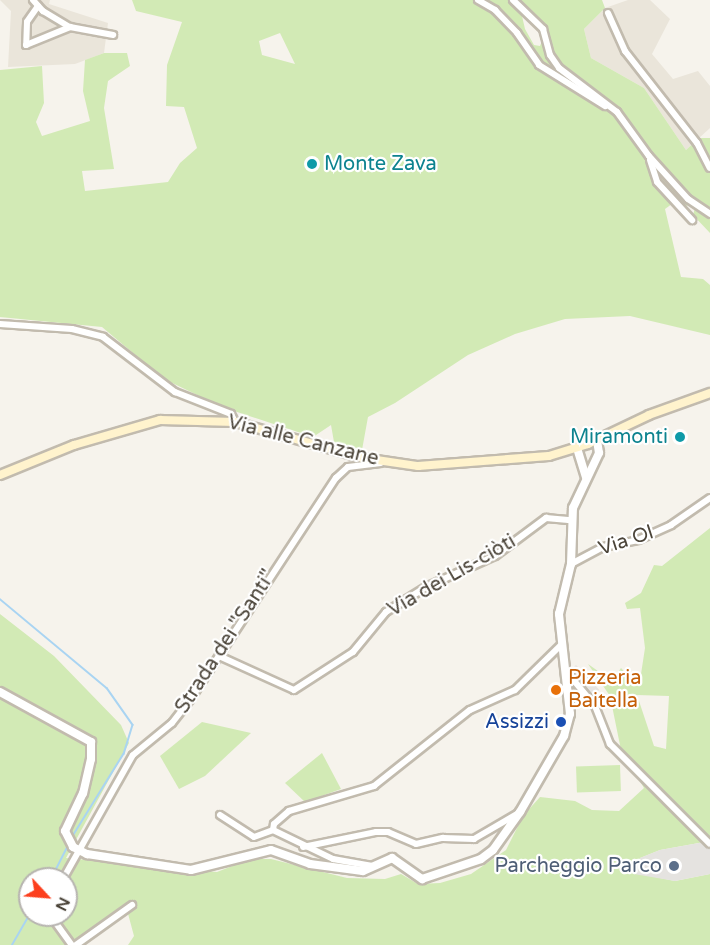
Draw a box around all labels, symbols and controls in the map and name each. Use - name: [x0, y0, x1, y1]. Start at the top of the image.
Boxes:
- place label: Monte Zava: [324, 152, 437, 176]
- marker: Monte Zava: [305, 157, 319, 171]
- street label: Via alle Canzane: [225, 411, 381, 471]
- place label: Miramonti: [570, 425, 668, 449]
- marker: Miramonti: [673, 430, 687, 444]
- street label: Via Ol: [596, 521, 656, 561]
- street label: Via dei Lis-ciòti: [384, 530, 520, 622]
- street label: Strada dei "Santi": [171, 566, 281, 718]
- place label: Pizzeria Baitella: [568, 666, 641, 713]
- marker: Pizzeria Baitella: [549, 683, 563, 697]
- place label: Assizzi: [485, 710, 549, 734]
- marker: Assizzi: [554, 715, 568, 729]
- place label: Parcheggio Parco: [494, 854, 662, 878]
- marker: Parcheggio Parco: [667, 859, 681, 873]
- north arrow: [18, 867, 78, 927]
- text: N: [51, 894, 74, 914]

